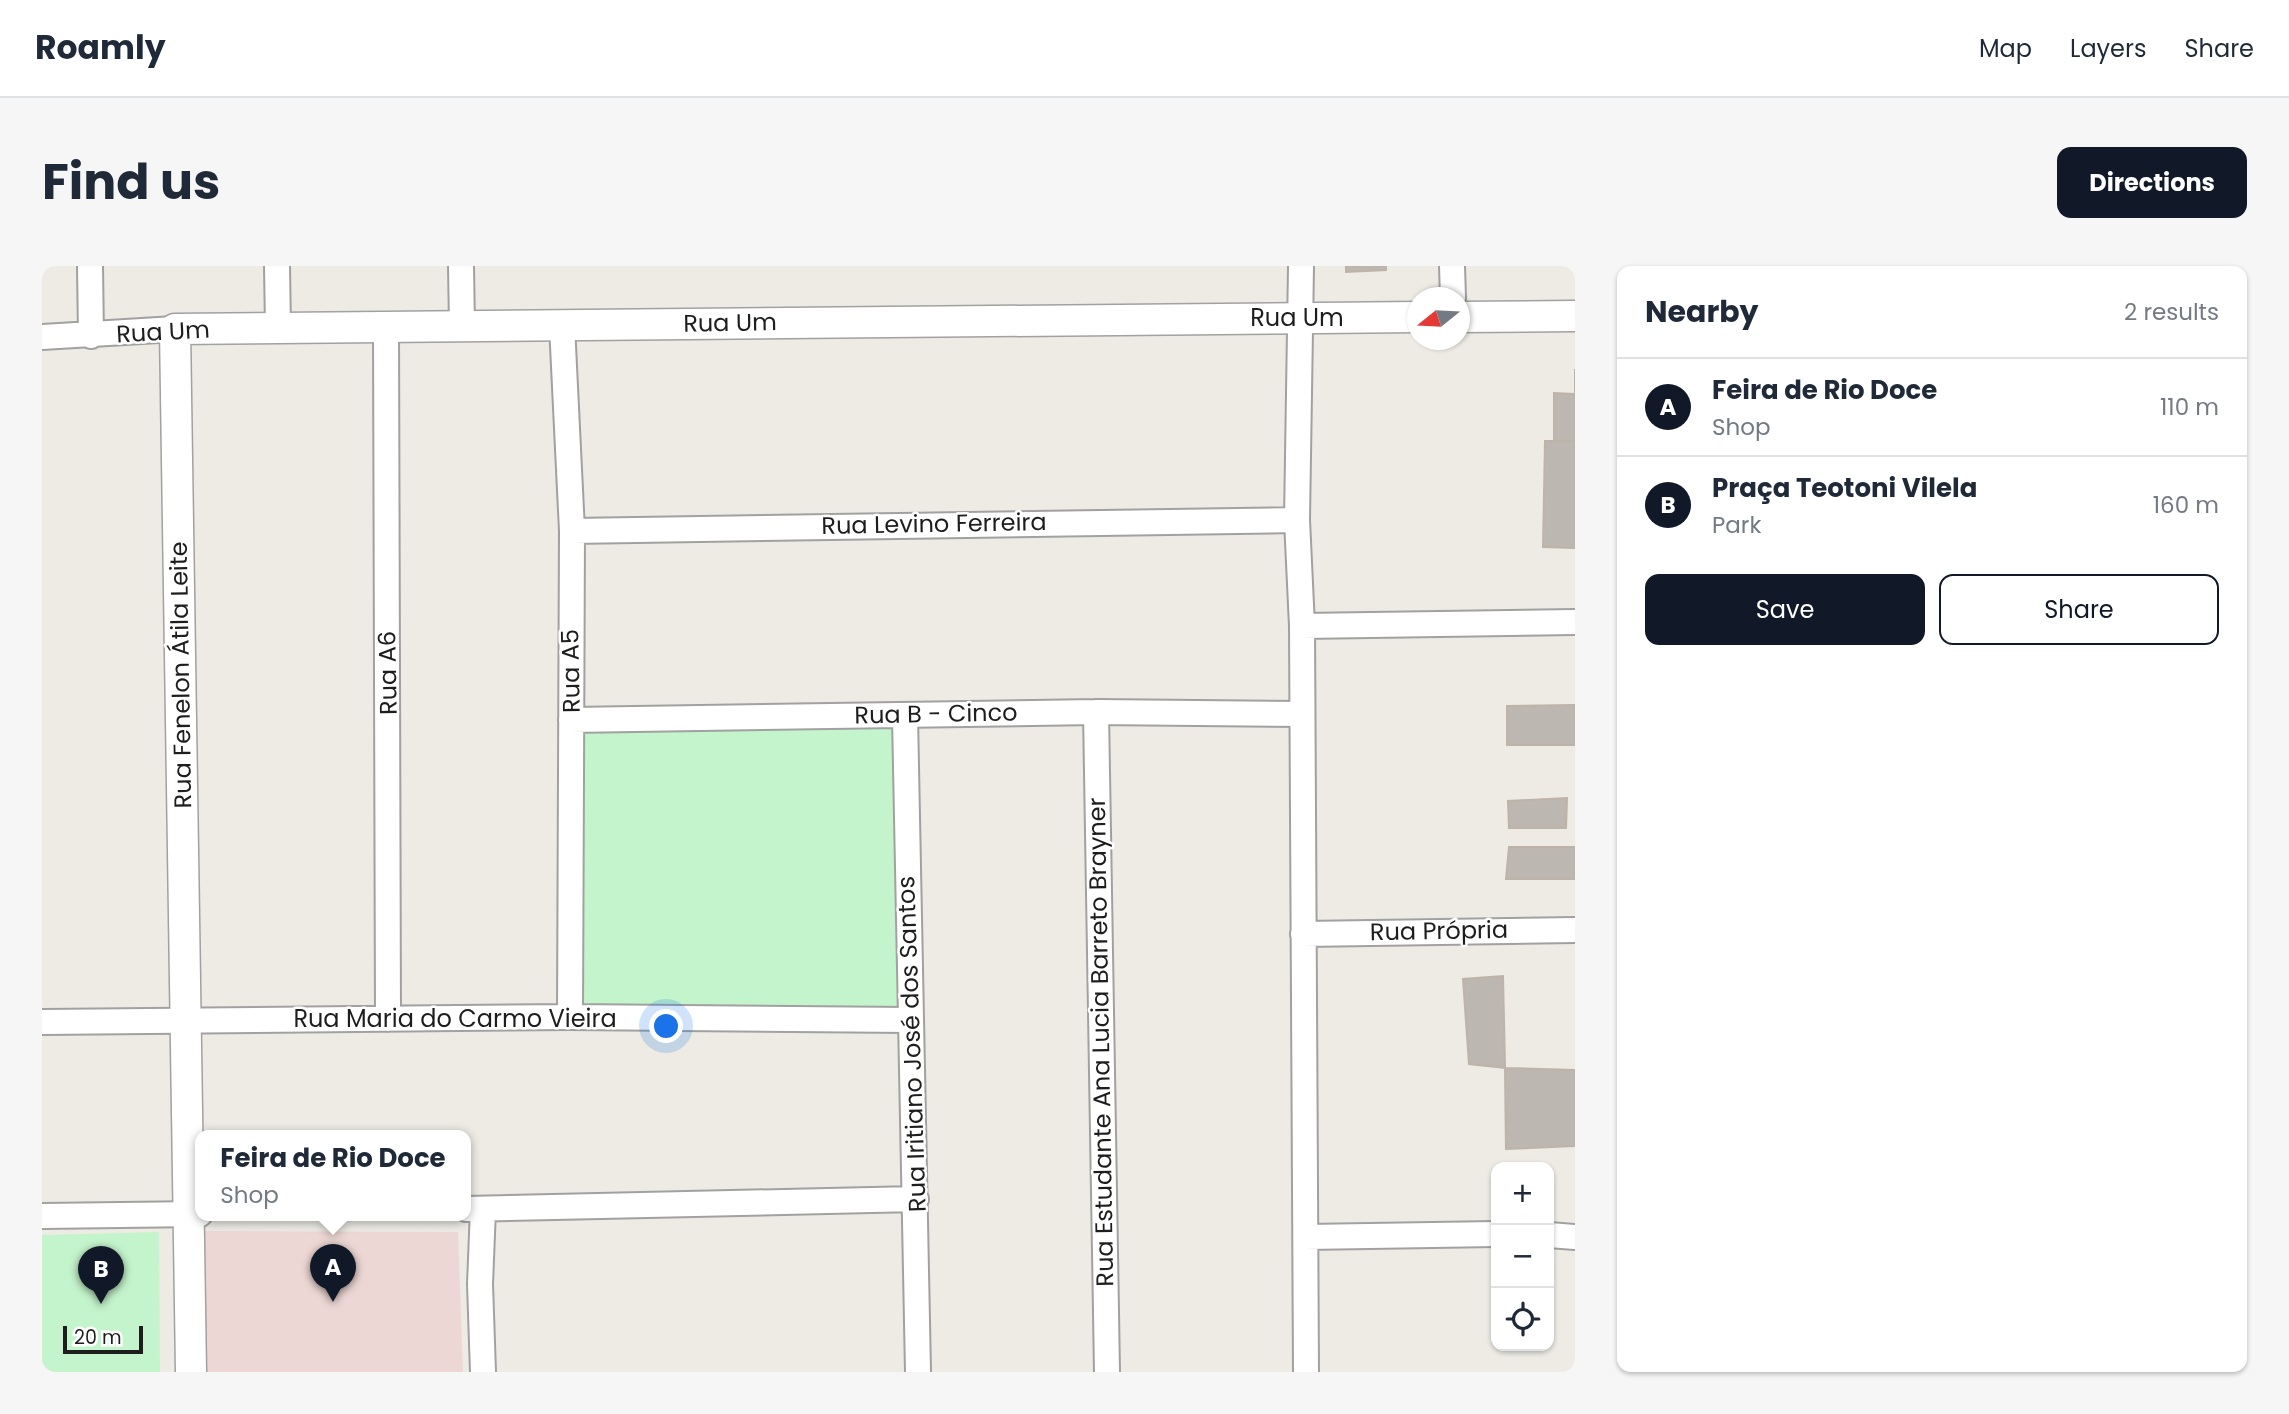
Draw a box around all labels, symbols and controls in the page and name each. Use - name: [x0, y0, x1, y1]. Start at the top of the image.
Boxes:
- text: Roamly: [35, 24, 165, 71]
- text: Map: [1979, 32, 2032, 65]
- text: Layers: [2070, 32, 2146, 65]
- text: Share: [2184, 32, 2254, 65]
- button: Directions: [2057, 147, 2247, 218]
- text: Find us: [42, 148, 220, 216]
- north arrow: [1407, 287, 1470, 350]
- text: Nearby: [1645, 290, 1759, 333]
- text: 2 results: [2124, 296, 2219, 328]
- street label: Rua Um: [1250, 301, 1344, 334]
- street label: Rua Um: [683, 305, 777, 340]
- street label: Rua Um: [115, 313, 211, 350]
- text: Feira de Rio Doce: [1712, 372, 1937, 408]
- text: A: [1660, 391, 1676, 423]
- text: 110 m: [2160, 391, 2219, 423]
- text: Shop: [1712, 411, 1771, 443]
- text: Praça Teotoni Vilela: [1712, 470, 1977, 506]
- text: B: [1660, 489, 1676, 521]
- text: 160 m: [2153, 489, 2219, 521]
- street label: Rua Levino Ferreira: [821, 505, 1047, 542]
- text: Park: [1712, 509, 1761, 541]
- street label: Rua Fenelon Átila Leite: [162, 541, 199, 809]
- button: Save: [1645, 574, 1925, 645]
- button: Share: [1939, 574, 2219, 645]
- street label: Rua A5: [553, 629, 588, 713]
- street label: Rua A6: [370, 631, 405, 715]
- street label: Rua B - Cinco: [854, 696, 1018, 731]
- street label: Rua Estudante Ana Lucia Barreto Brayner: [1080, 797, 1121, 1287]
- street label: Rua Iritiano José dos Santos: [889, 876, 934, 1213]
- street label: Rua Própria: [1370, 913, 1508, 948]
- street label: Rua Maria do Carmo Vieira: [293, 1002, 617, 1035]
- your location: [649, 1009, 683, 1043]
- popup: [195, 1130, 471, 1221]
- text: Feira de Rio Doce: [220, 1140, 446, 1176]
- map controls: [1491, 1162, 1554, 1351]
- button: +: [1491, 1162, 1554, 1225]
- text: Shop: [220, 1179, 279, 1211]
- button: −: [1491, 1225, 1554, 1288]
- pin: A: [310, 1244, 356, 1302]
- pin: B: [78, 1246, 124, 1304]
- button: locate: [1491, 1288, 1554, 1351]
- scale bar: [63, 1323, 144, 1355]
- text: 20 m: [74, 1324, 122, 1351]

